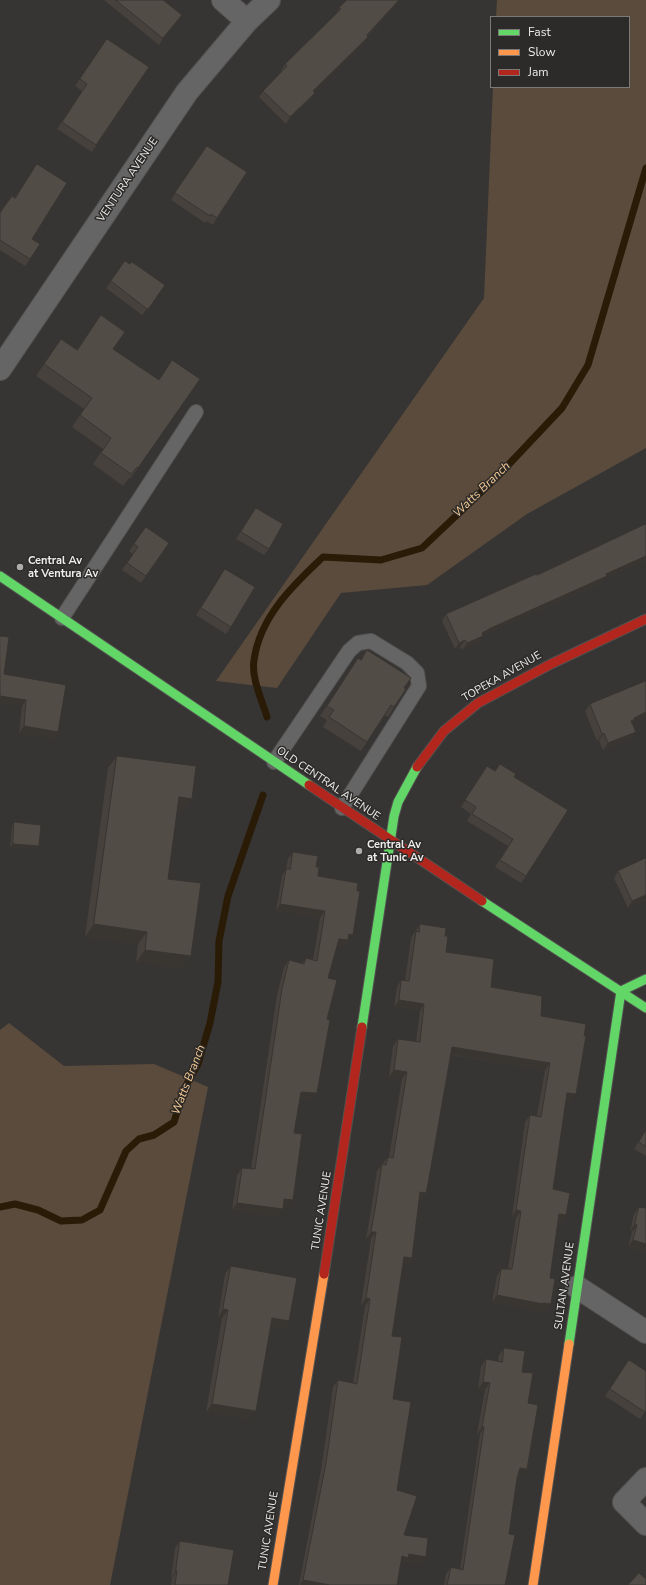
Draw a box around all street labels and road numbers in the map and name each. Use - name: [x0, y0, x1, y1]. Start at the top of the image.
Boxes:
- street label: VENTURA AVENUE: [95, 135, 161, 225]
- street label: TOPEKA AVENUE: [460, 649, 544, 705]
- street label: OLD CENTRAL AVENUE: [274, 744, 382, 824]
- street label: TUNIC AVENUE: [309, 1171, 335, 1251]
- street label: SULTAN AVENUE: [552, 1241, 578, 1331]
- street label: TUNIC AVENUE: [256, 1491, 282, 1571]

